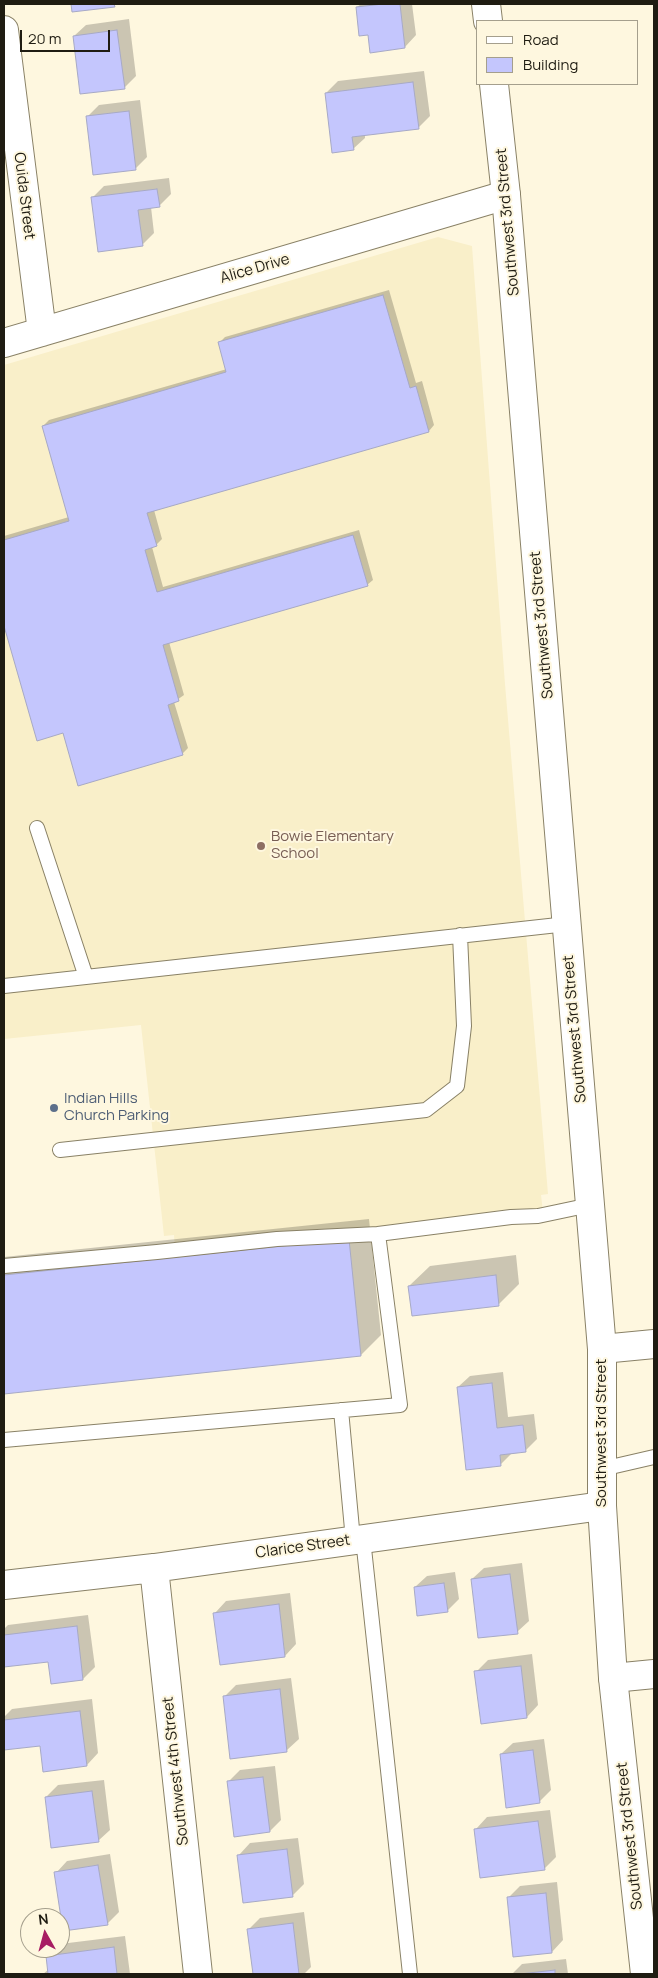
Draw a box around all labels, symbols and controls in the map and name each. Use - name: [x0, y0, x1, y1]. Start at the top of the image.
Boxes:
- scale bar: [22, 20, 112, 52]
- legend: [476, 20, 638, 85]
- text: 20 m: [28, 28, 61, 49]
- text: Road: [523, 29, 559, 50]
- text: Building: [523, 54, 578, 75]
- street label: Southwest 3rd Street: [493, 147, 523, 297]
- street label: Ouida Street: [10, 151, 38, 241]
- street label: Alice Drive: [218, 251, 292, 287]
- street label: Southwest 3rd Street: [527, 550, 557, 700]
- place label: Bowie Elementary School: [271, 828, 394, 863]
- marker: Bowie Elementary School: [255, 840, 267, 852]
- street label: Southwest 3rd Street: [560, 954, 590, 1104]
- place label: Indian Hills Church Parking: [64, 1090, 169, 1125]
- marker: Indian Hills Church Parking: [48, 1102, 60, 1114]
- street label: Southwest 3rd Street: [593, 1359, 611, 1507]
- street label: Clarice Street: [255, 1531, 351, 1563]
- street label: Southwest 4th Street: [159, 1696, 193, 1846]
- street label: Southwest 3rd Street: [613, 1761, 647, 1911]
- north arrow: [20, 1908, 70, 1958]
- text: N: [37, 1909, 49, 1929]

